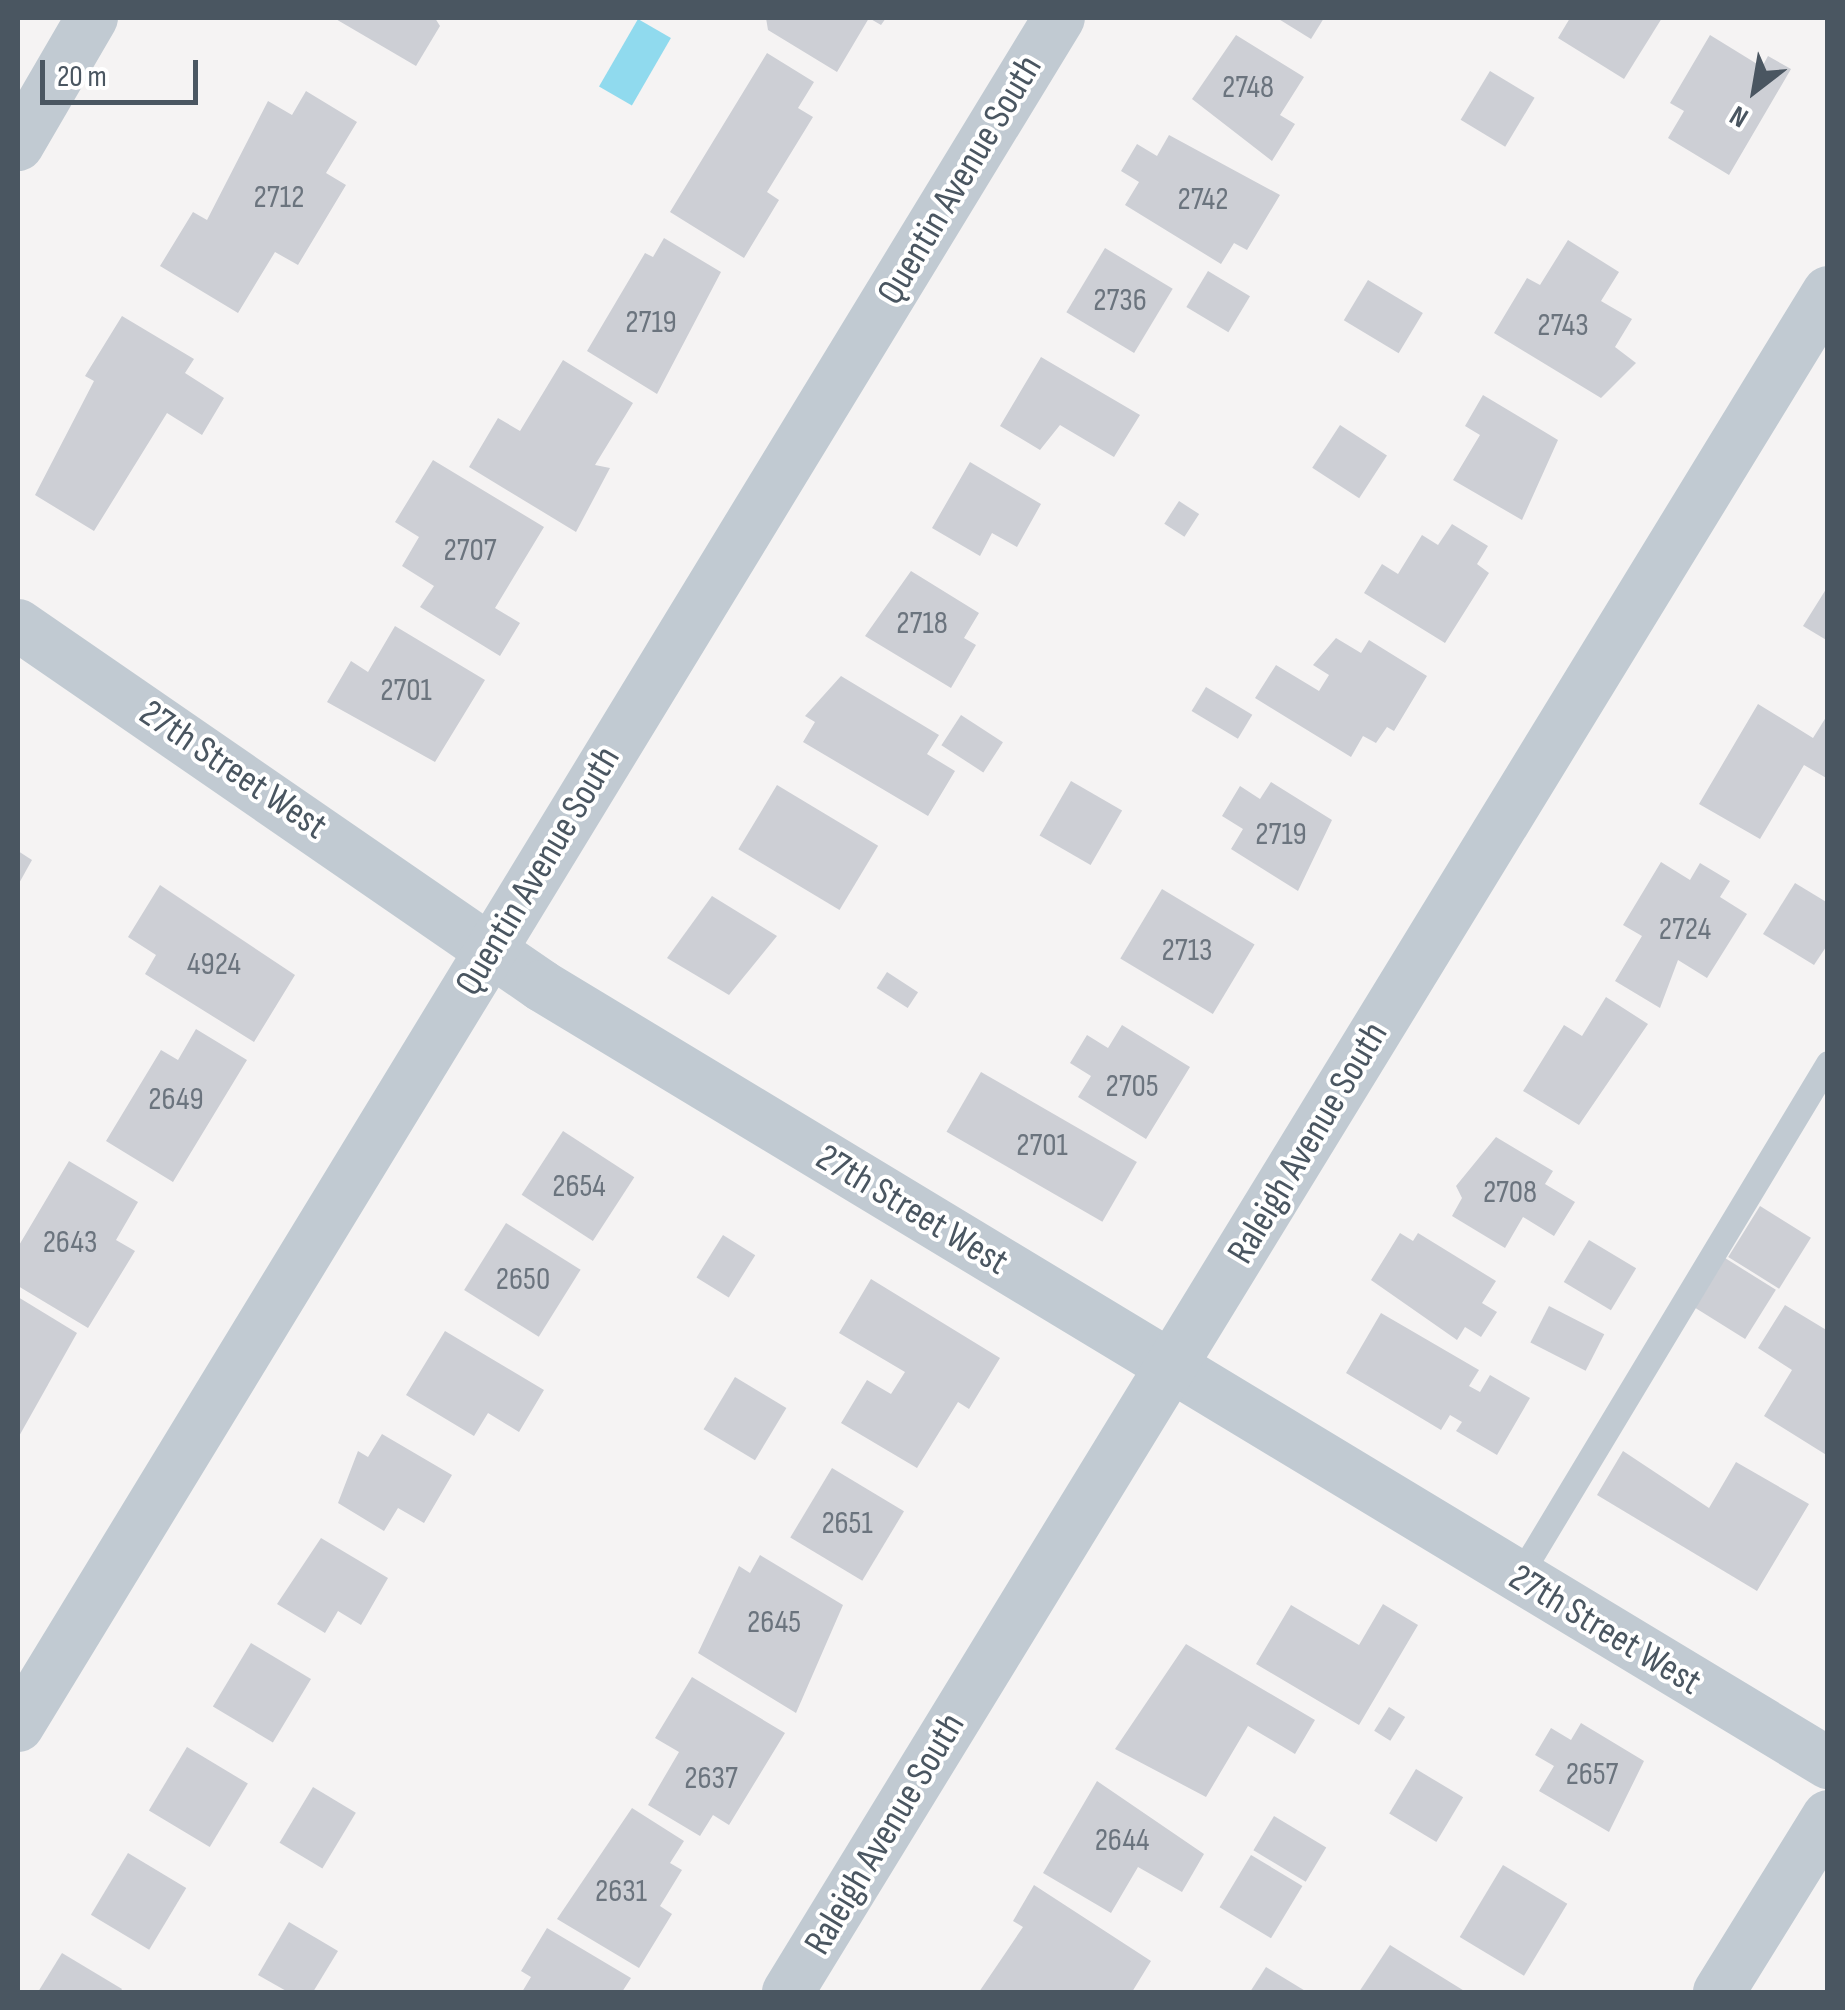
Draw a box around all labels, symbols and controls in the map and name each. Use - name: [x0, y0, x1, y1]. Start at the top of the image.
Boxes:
- scale bar: [45, 40, 202, 102]
- north arrow: [1705, 40, 1805, 140]
- street label: Quentin Avenue South: [868, 47, 1052, 313]
- text: 20 m: [57, 59, 107, 95]
- house number: 2748: [1222, 69, 1274, 107]
- text: N: [1724, 98, 1754, 134]
- house number: 2712: [254, 179, 304, 217]
- house number: 2742: [1177, 181, 1229, 219]
- house number: 2736: [1093, 282, 1147, 320]
- house number: 2719: [625, 304, 677, 342]
- house number: 2743: [1537, 307, 1589, 345]
- house number: 2707: [444, 532, 496, 570]
- house number: 2718: [896, 605, 948, 643]
- house number: 2701: [380, 672, 432, 710]
- street label: 27th Street West: [131, 691, 335, 849]
- street label: Quentin Avenue South: [446, 738, 630, 1004]
- house number: 2719: [1255, 816, 1307, 854]
- house number: 2724: [1659, 911, 1711, 949]
- house number: 2713: [1162, 932, 1212, 970]
- house number: 4924: [187, 946, 241, 984]
- street label: Raleigh Avenue South: [1218, 1014, 1398, 1272]
- house number: 2705: [1105, 1068, 1159, 1106]
- house number: 2649: [148, 1081, 204, 1119]
- house number: 2701: [1016, 1127, 1068, 1165]
- street label: 27th Street West: [808, 1135, 1016, 1285]
- house number: 2654: [552, 1168, 606, 1206]
- house number: 2708: [1483, 1174, 1537, 1212]
- house number: 2643: [43, 1224, 97, 1262]
- house number: 2650: [496, 1261, 550, 1299]
- house number: 2651: [821, 1505, 873, 1543]
- street label: 27th Street West: [1501, 1555, 1709, 1705]
- house number: 2645: [747, 1604, 801, 1642]
- street label: Raleigh Avenue South: [795, 1705, 975, 1963]
- house number: 2657: [1566, 1756, 1618, 1794]
- house number: 2637: [684, 1760, 738, 1798]
- house number: 2644: [1095, 1822, 1149, 1860]
- house number: 2631: [595, 1873, 647, 1911]

